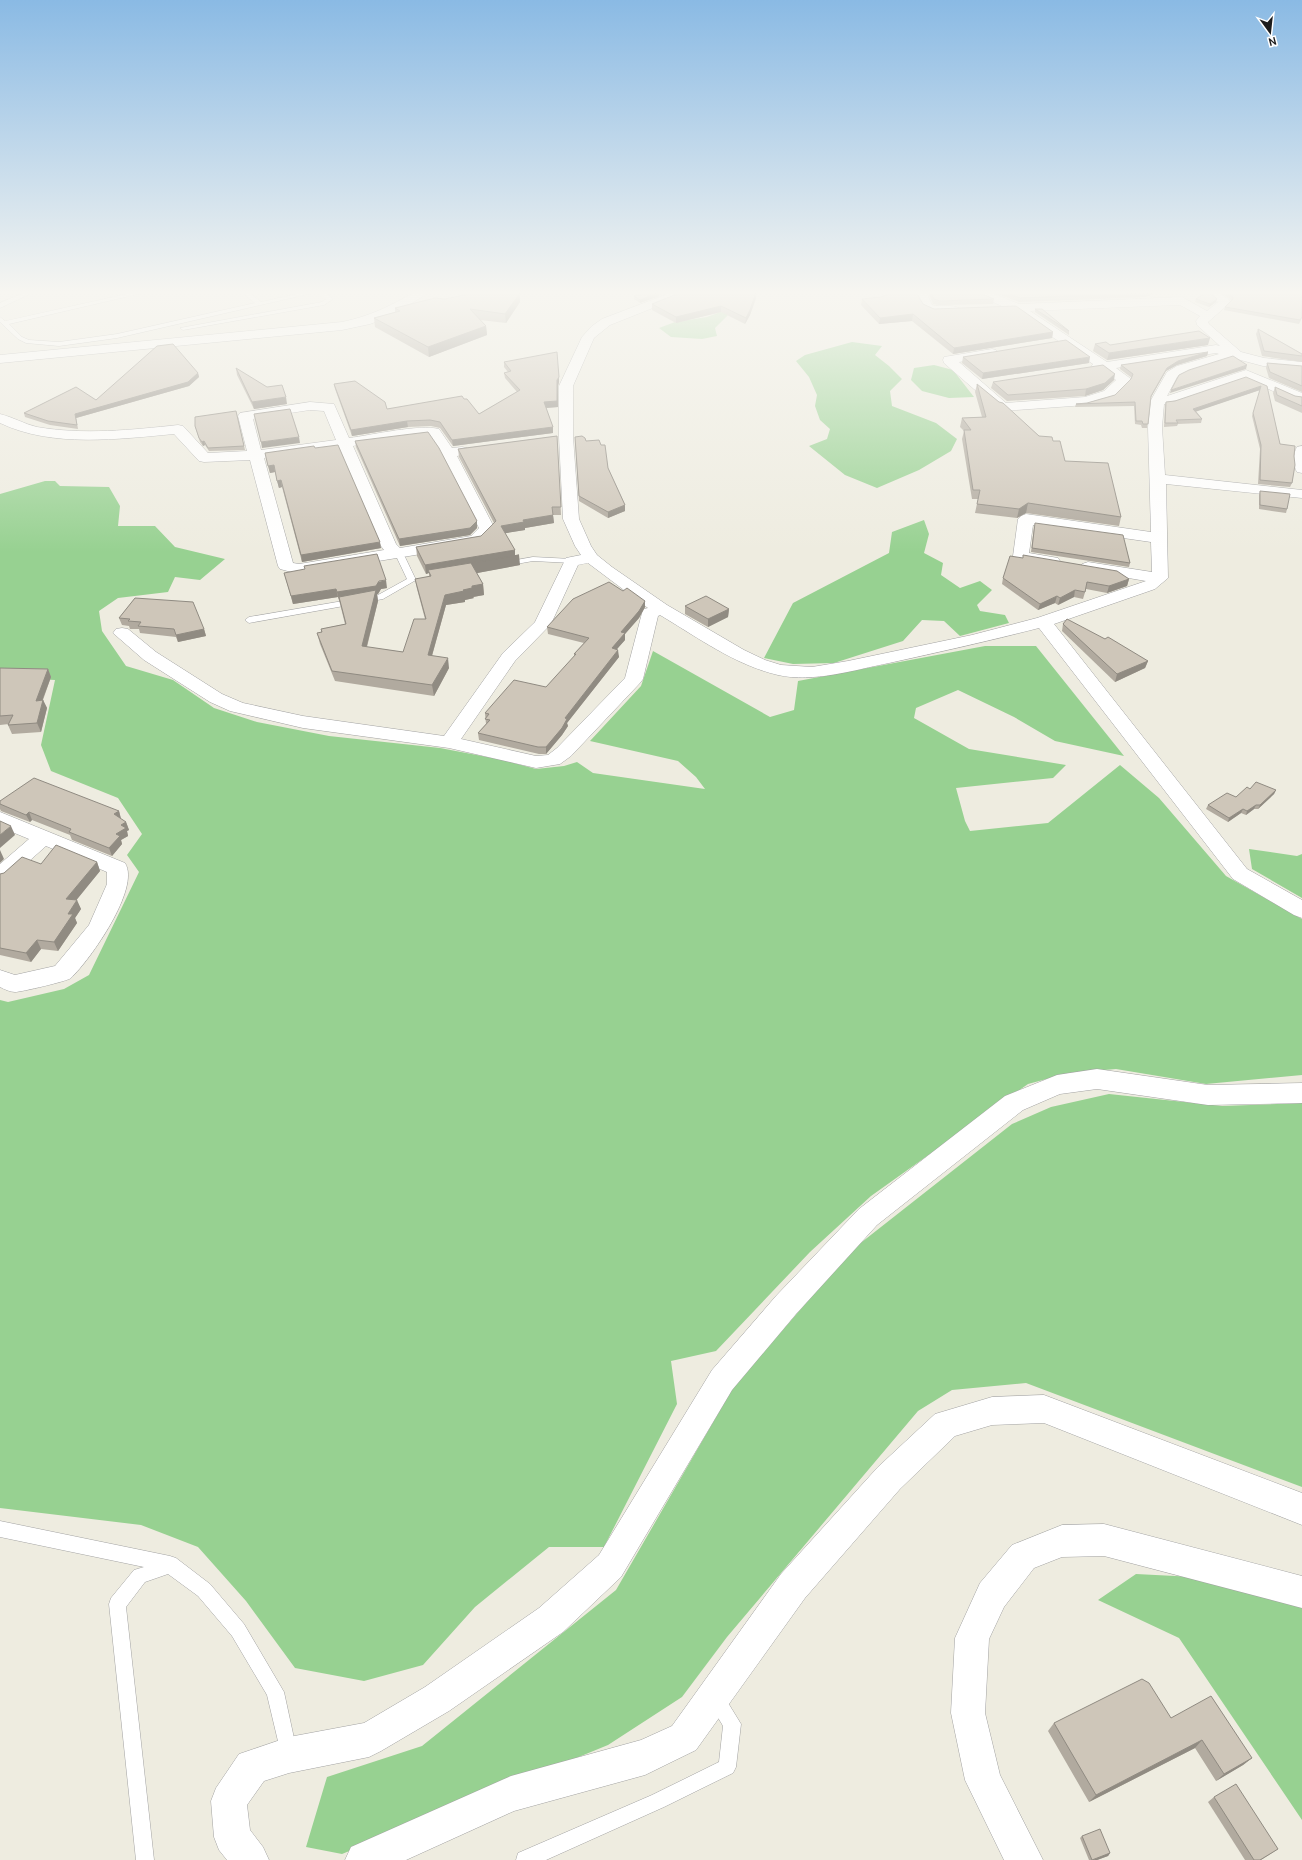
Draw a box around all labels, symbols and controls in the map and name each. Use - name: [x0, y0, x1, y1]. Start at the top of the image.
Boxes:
- north arrow: [1250, 12, 1290, 52]
- text: N: [1267, 34, 1278, 49]

